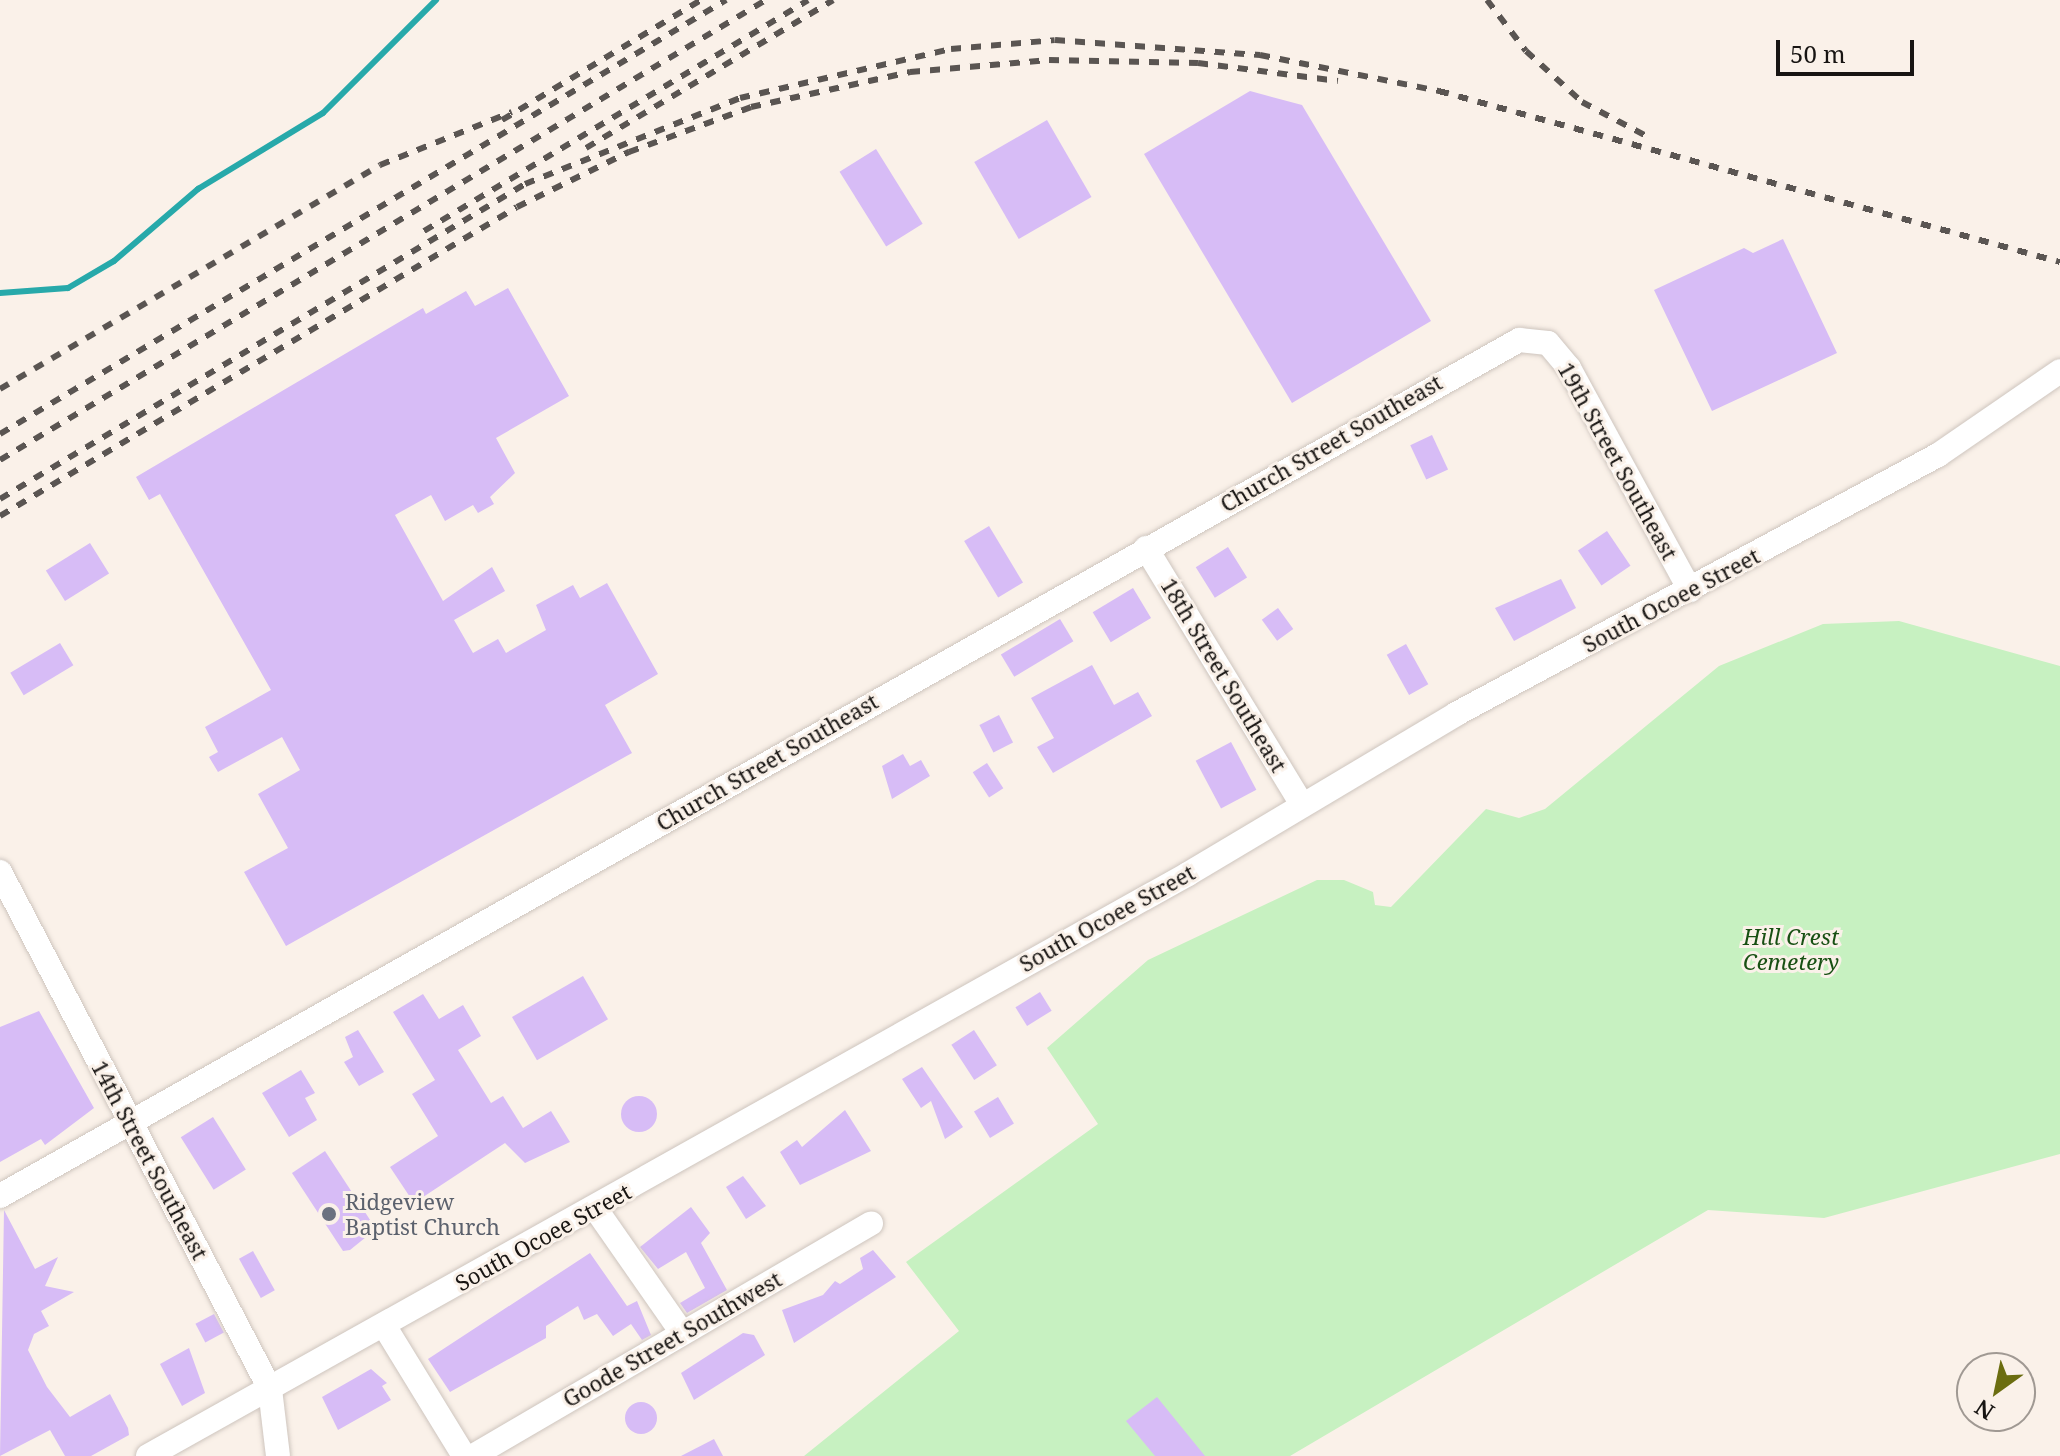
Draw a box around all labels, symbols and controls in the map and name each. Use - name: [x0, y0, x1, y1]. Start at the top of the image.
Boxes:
- scale bar: [1780, 24, 1918, 74]
- text: 50 m: [1790, 37, 1846, 70]
- street label: 19th Street Southeast: [1553, 358, 1683, 564]
- street label: Church Street Southeast: [1215, 369, 1447, 517]
- street label: South Ocoee Street: [1578, 542, 1764, 658]
- street label: 18th Street Southeast: [1156, 573, 1292, 777]
- street label: Church Street Southeast: [651, 688, 883, 836]
- street label: South Ocoee Street: [1015, 859, 1199, 977]
- park label: Hill Crest Cemetery: [1743, 923, 1839, 974]
- street label: 14th Street Southeast: [86, 1056, 214, 1264]
- street label: South Ocoee Street: [451, 1178, 635, 1296]
- place label: Ridgeview Baptist Church: [345, 1188, 500, 1240]
- marker: Ridgeview Baptist Church: [320, 1205, 338, 1223]
- street label: Goode Street Southwest: [558, 1266, 786, 1412]
- north arrow: [1956, 1352, 2036, 1432]
- text: N: [1969, 1393, 1999, 1428]

